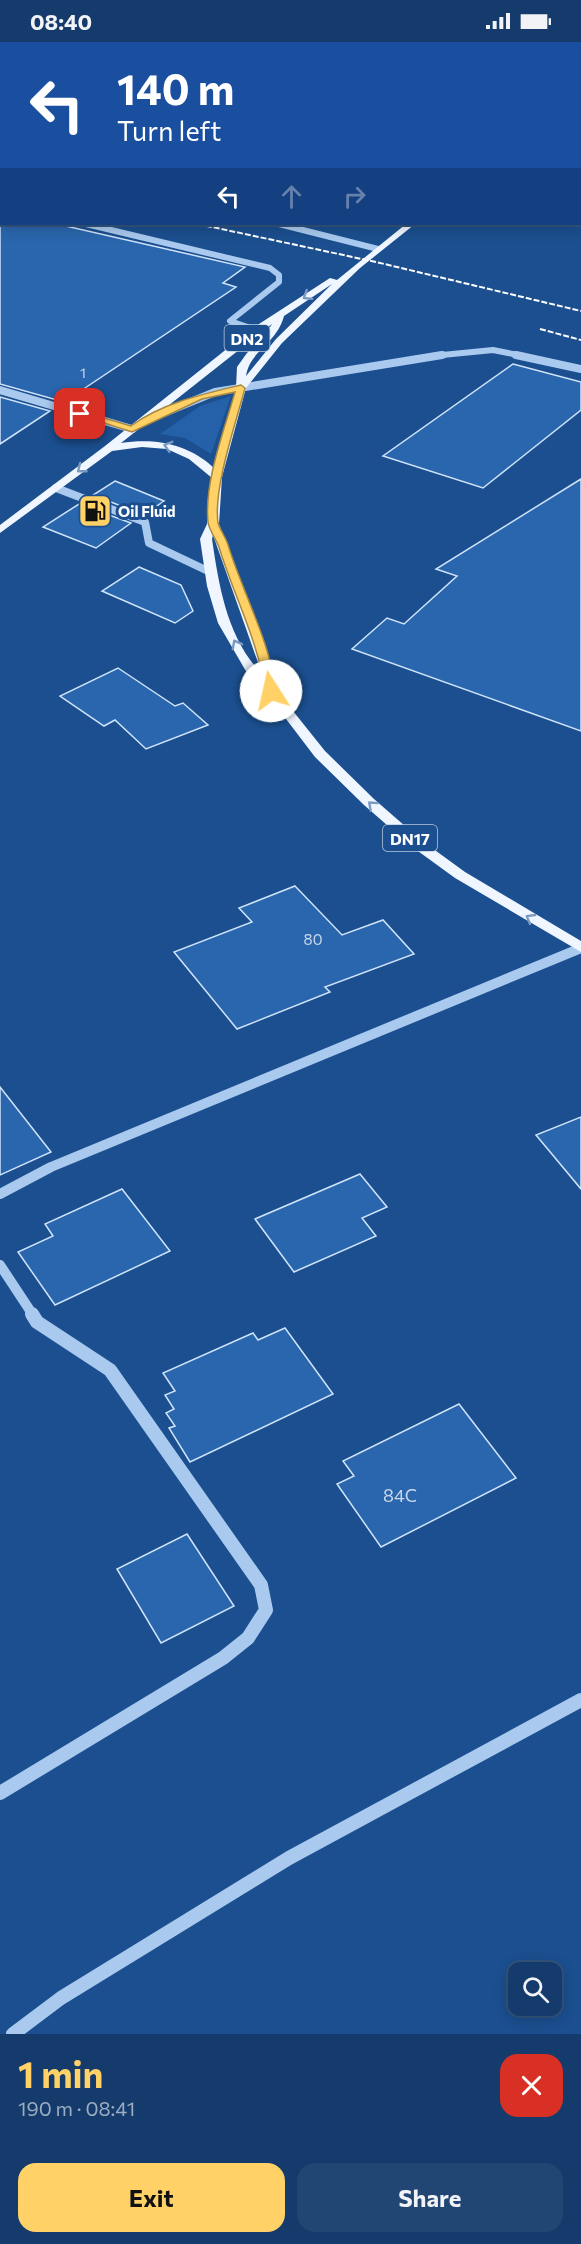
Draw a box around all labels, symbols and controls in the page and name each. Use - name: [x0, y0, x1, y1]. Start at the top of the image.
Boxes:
- text: 08:40: [30, 8, 92, 35]
- text: 140 m: [117, 62, 234, 114]
- icon: left: [18, 66, 96, 144]
- text: Turn left: [117, 114, 221, 147]
- icon: left: [212, 180, 245, 213]
- icon: ahead: [275, 180, 308, 213]
- icon: right: [338, 180, 371, 213]
- one-way arrow: [303, 289, 313, 301]
- road number: DN2: [224, 325, 270, 351]
- house number: 1: [80, 364, 86, 381]
- pin: [54, 388, 105, 439]
- icon: arrive: [63, 397, 96, 430]
- one-way arrow: [164, 441, 174, 453]
- one-way arrow: [76, 461, 87, 472]
- fuel station icon: Oil Fluid: [77, 493, 113, 529]
- place label: Oil Fluid: [118, 502, 176, 520]
- one-way arrow: [232, 640, 243, 651]
- position arrow: [239, 659, 303, 723]
- one-way arrow: [368, 801, 379, 812]
- road number: DN17: [383, 825, 437, 851]
- one-way arrow: [526, 914, 536, 925]
- house number: 80: [304, 930, 322, 948]
- house number: 84C: [383, 1484, 417, 1506]
- map controls: [508, 1962, 562, 2016]
- button: search: [508, 1962, 562, 2016]
- text: 1 min: [18, 2051, 103, 2095]
- button: close: [500, 2054, 563, 2117]
- text: 190 m · 08:41: [18, 2096, 135, 2120]
- button: Exit: [18, 2163, 285, 2232]
- button: Share: [297, 2163, 563, 2232]

